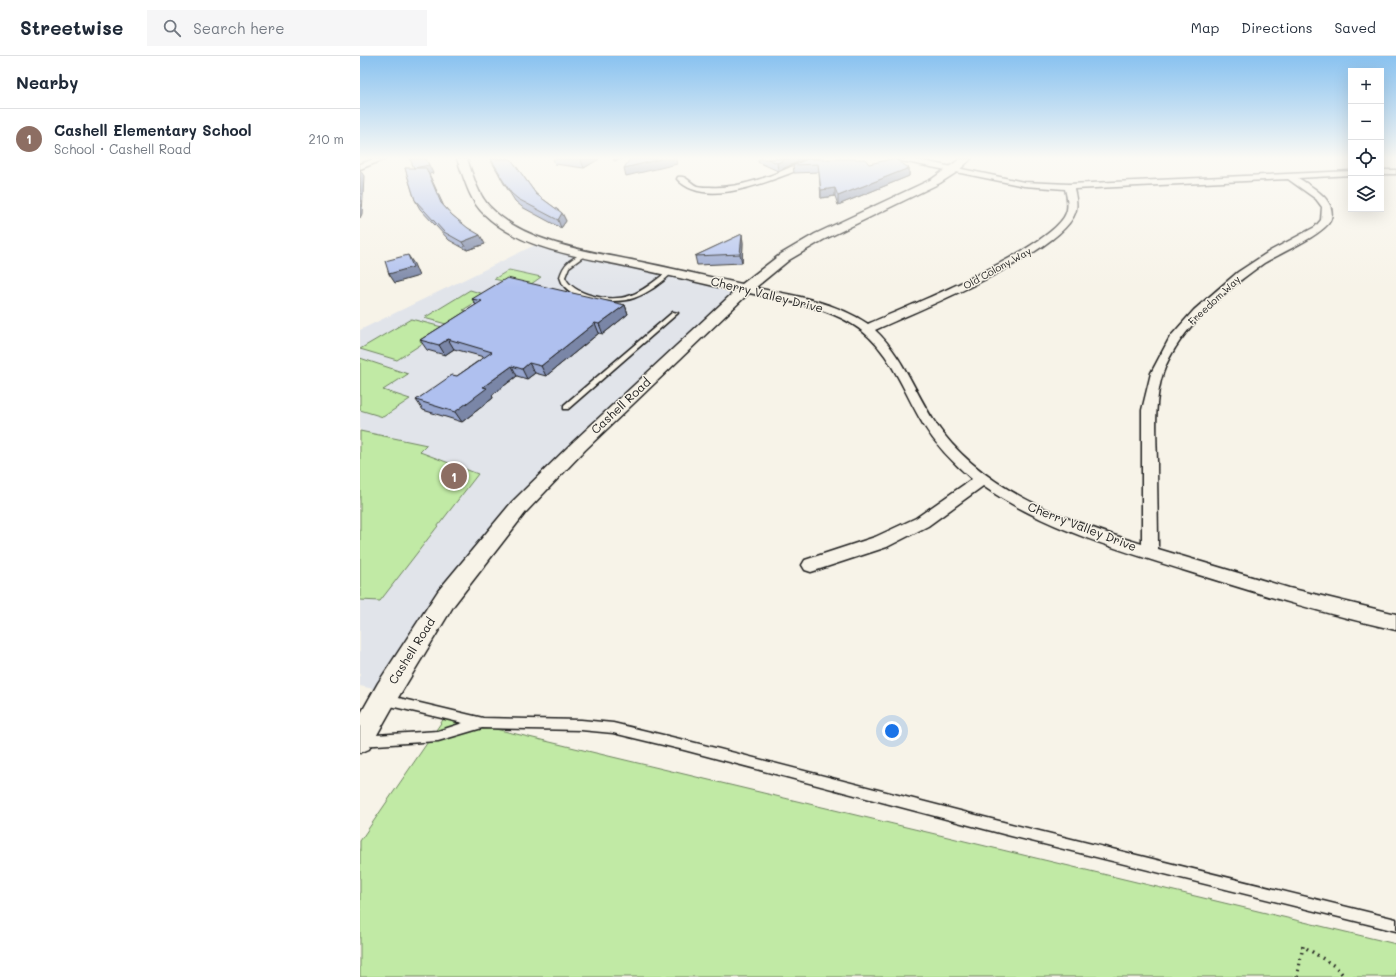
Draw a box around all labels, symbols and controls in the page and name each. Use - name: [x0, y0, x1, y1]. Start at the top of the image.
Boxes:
- search box: [147, 10, 427, 46]
- text: Streetwise: [20, 15, 123, 40]
- icon: search: [161, 17, 183, 39]
- text: Search here: [193, 18, 285, 38]
- text: Map: [1191, 18, 1219, 37]
- text: Directions: [1241, 18, 1312, 37]
- text: Saved: [1334, 18, 1376, 37]
- map controls: [1348, 68, 1384, 212]
- button: +: [1348, 68, 1384, 104]
- text: Nearby: [16, 71, 78, 93]
- button: −: [1348, 104, 1384, 140]
- text: Cashell Elementary School: [54, 120, 252, 140]
- text: 1: [26, 130, 32, 147]
- text: 210 m: [308, 130, 344, 147]
- text: School · Cashell Road: [54, 140, 191, 157]
- button: locate: [1348, 140, 1384, 176]
- button: layers: [1348, 176, 1384, 212]
- street label: Old Colony Way: [961, 244, 1033, 292]
- street label: Cherry Valley Drive: [709, 272, 825, 316]
- street label: Freedom Way: [1185, 272, 1243, 328]
- street label: Cashell Road: [587, 373, 654, 437]
- pin: 1: [441, 461, 467, 491]
- street label: Cherry Valley Drive: [1026, 498, 1139, 554]
- street label: Cashell Road: [384, 614, 438, 687]
- your location: [882, 721, 902, 741]

